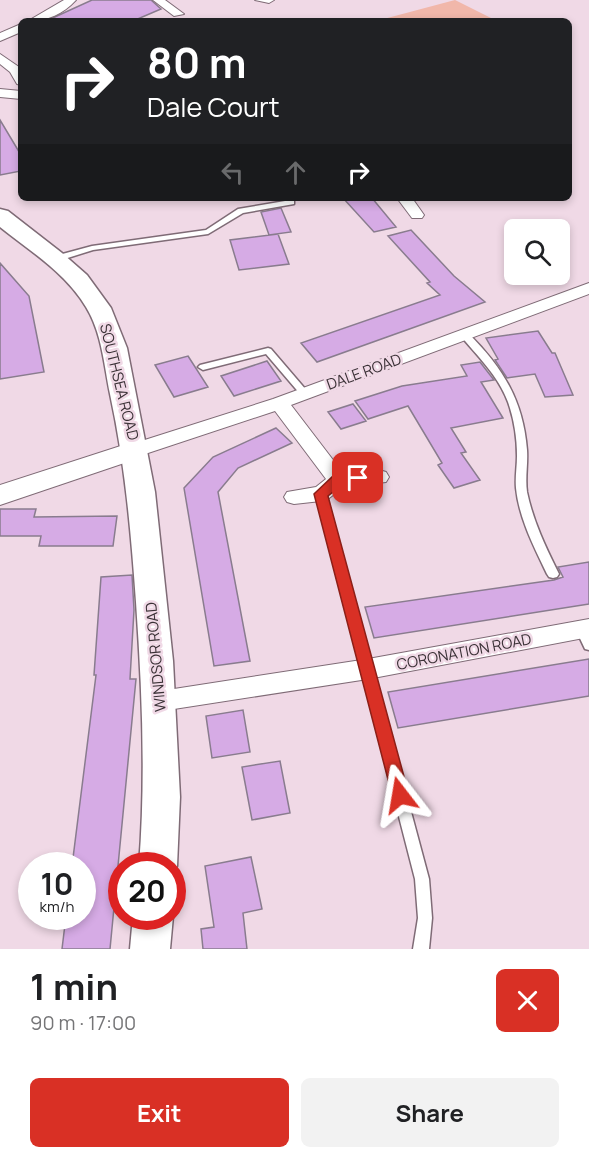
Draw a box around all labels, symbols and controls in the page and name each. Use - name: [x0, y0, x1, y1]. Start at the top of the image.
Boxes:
- text: 80 m: [147, 33, 247, 91]
- icon: right: [48, 42, 126, 120]
- text: Dale Court: [147, 88, 280, 125]
- icon: left: [216, 156, 249, 189]
- icon: ahead: [279, 156, 312, 189]
- icon: right: [342, 156, 375, 189]
- map controls: [504, 219, 570, 285]
- button: search: [504, 219, 570, 285]
- street label: SOUTHSEA ROAD: [95, 321, 144, 443]
- street label: DALE ROAD: [324, 348, 404, 395]
- pin: [332, 452, 383, 503]
- icon: arrive: [341, 461, 374, 494]
- street label: WINDSOR ROAD: [140, 601, 171, 713]
- street label: CORONATION ROAD: [395, 628, 533, 675]
- position arrow: [368, 763, 432, 827]
- speed limit sign: 20: [108, 852, 186, 930]
- text: 10: [41, 863, 73, 904]
- text: km/h: [40, 896, 74, 917]
- text: 1 min: [30, 962, 118, 1011]
- button: close: [496, 969, 559, 1032]
- text: 90 m · 17:00: [30, 1009, 136, 1036]
- button: Exit: [30, 1078, 289, 1147]
- button: Share: [301, 1078, 559, 1147]

